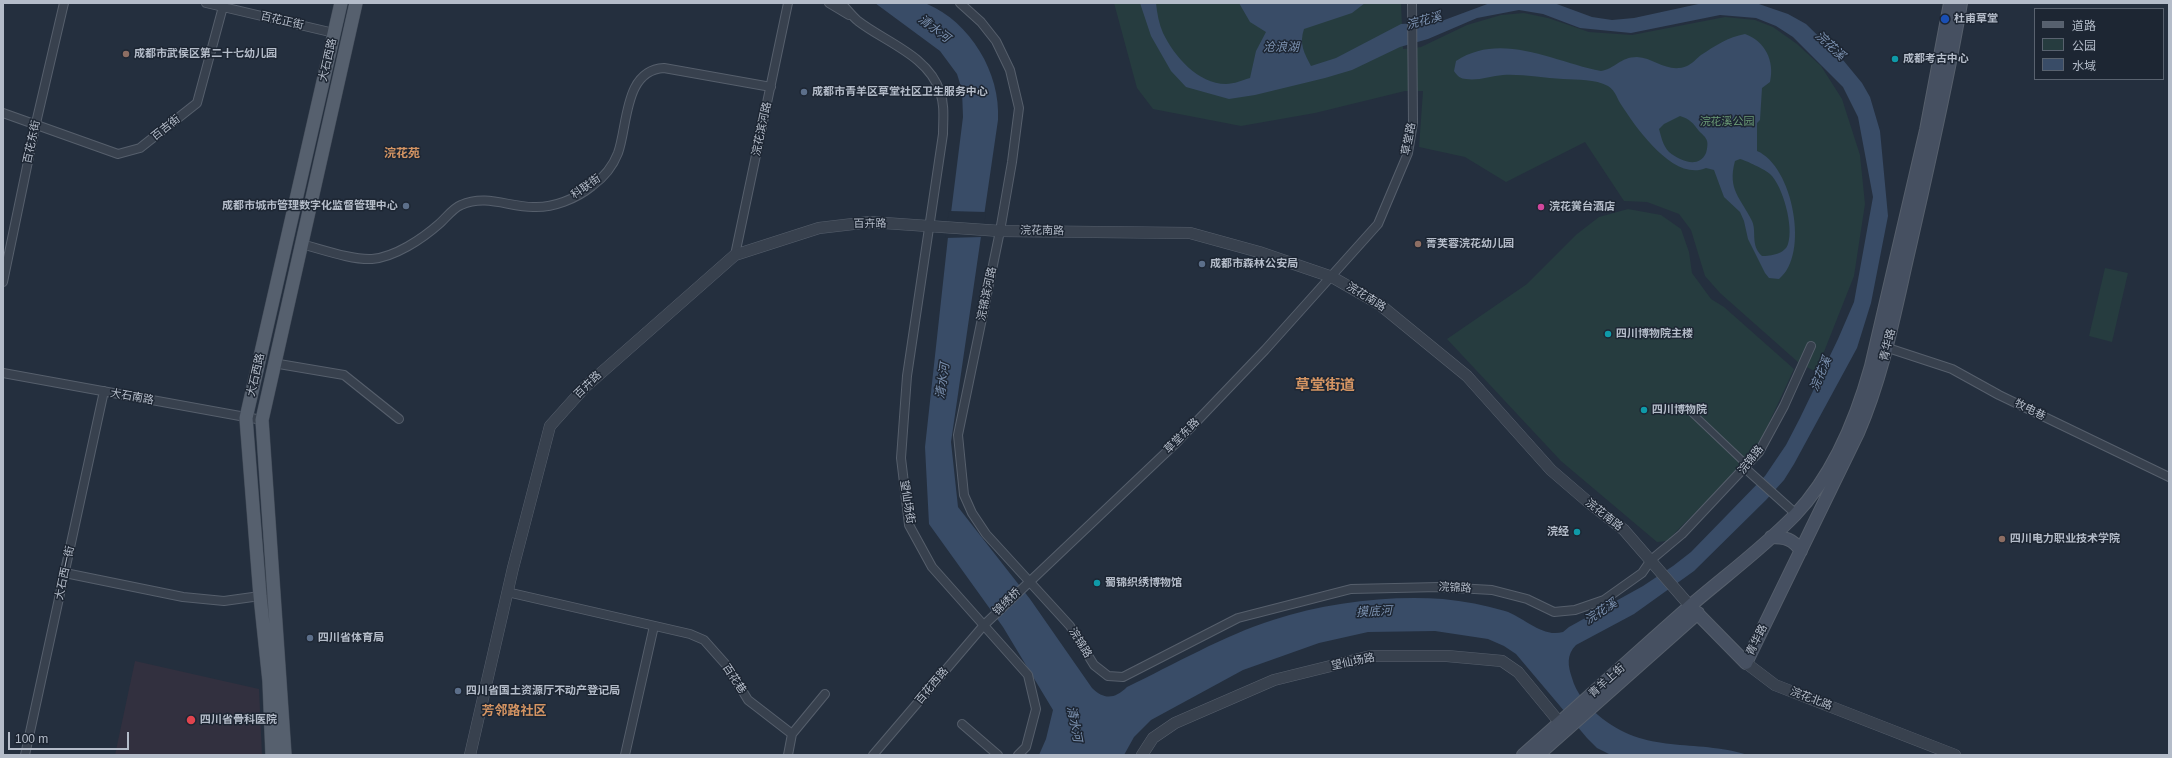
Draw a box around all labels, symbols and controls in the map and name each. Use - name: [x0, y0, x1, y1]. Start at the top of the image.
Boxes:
- legend: [2034, 8, 2164, 80]
- water label: 浣花溪: [1405, 9, 1443, 33]
- street label: 百花正街: [259, 10, 305, 32]
- water label: 清水河: [915, 12, 953, 46]
- place label: 杜甫草堂: [1954, 12, 1998, 26]
- marker: 杜甫草堂: [1939, 13, 1951, 25]
- text: 道路: [2072, 19, 2096, 33]
- water label: 浣花溪: [1812, 28, 1848, 64]
- street label: 大石西路: [317, 37, 339, 83]
- text: 公园: [2072, 39, 2096, 53]
- water label: 沧浪湖: [1263, 41, 1299, 55]
- place label: 成都市武侯区第二十七幼儿园: [134, 47, 277, 61]
- marker: 成都市武侯区第二十七幼儿园: [121, 49, 131, 59]
- place label: 成都考古中心: [1903, 52, 1969, 66]
- marker: 成都考古中心: [1890, 54, 1900, 64]
- text: 水域: [2072, 59, 2096, 73]
- place label: 成都市青羊区草堂社区卫生服务中心: [812, 85, 988, 99]
- marker: 成都市青羊区草堂社区卫生服务中心: [799, 87, 809, 97]
- street label: 浣花滨河路: [750, 101, 774, 157]
- street label: 百吉街: [149, 112, 183, 144]
- park label: 浣花溪公园: [1700, 115, 1754, 129]
- street label: 百花东街: [21, 119, 43, 165]
- street label: 草堂路: [1399, 122, 1419, 156]
- district label: 浣花苑: [384, 147, 420, 161]
- street label: 科联街: [569, 172, 603, 202]
- place label: 成都市城市管理数字化监督管理中心: [222, 199, 398, 213]
- place label: 浣花黉台酒店: [1549, 200, 1615, 214]
- marker: 成都市城市管理数字化监督管理中心: [401, 201, 411, 211]
- marker: 浣花黉台酒店: [1536, 202, 1546, 212]
- street label: 百卉路: [853, 217, 887, 231]
- street label: 浣花南路: [1020, 224, 1064, 238]
- place label: 菁芙蓉浣花幼儿园: [1426, 237, 1514, 251]
- marker: 菁芙蓉浣花幼儿园: [1413, 239, 1423, 249]
- place label: 成都市森林公安局: [1210, 257, 1298, 271]
- marker: 成都市森林公安局: [1197, 259, 1207, 269]
- street label: 浣锦滨河路: [975, 266, 999, 322]
- street label: 浣花南路: [1344, 280, 1388, 314]
- place label: 四川博物院主楼: [1616, 327, 1693, 341]
- street label: 青华路: [1878, 327, 1898, 363]
- marker: 四川博物院主楼: [1603, 329, 1613, 339]
- street label: 大石西路: [245, 352, 267, 398]
- water label: 浣花溪: [1807, 355, 1835, 393]
- water label: 清水河: [933, 362, 953, 400]
- street label: 百卉路: [572, 369, 604, 401]
- district label: 草堂街道: [1295, 377, 1355, 395]
- street label: 大石南路: [109, 387, 155, 407]
- street label: 牧电巷: [2012, 397, 2048, 423]
- place label: 四川博物院: [1652, 403, 1707, 417]
- marker: 四川博物院: [1639, 405, 1649, 415]
- street label: 草堂东路: [1162, 416, 1202, 456]
- street label: 浣锦路: [1736, 443, 1766, 477]
- street label: 望仙场街: [897, 479, 917, 525]
- street label: 浣花南路: [1583, 496, 1625, 534]
- place label: 浣经: [1547, 525, 1569, 539]
- marker: 浣经: [1572, 527, 1582, 537]
- place label: 四川电力职业技术学院: [2010, 532, 2120, 546]
- marker: 四川电力职业技术学院: [1997, 534, 2007, 544]
- street label: 大石西一街: [53, 545, 77, 601]
- place label: 蜀锦织绣博物馆: [1105, 576, 1182, 590]
- marker: 蜀锦织绣博物馆: [1092, 578, 1102, 588]
- street label: 浣锦路: [1438, 581, 1472, 595]
- street label: 锦绣桥: [991, 586, 1023, 618]
- water label: 浣花溪: [1582, 596, 1620, 628]
- water label: 摸底河: [1356, 604, 1392, 620]
- street label: 青华路: [1744, 622, 1770, 658]
- street label: 浣锦路: [1066, 626, 1094, 660]
- place label: 四川省体育局: [318, 631, 384, 645]
- marker: 四川省体育局: [305, 633, 315, 643]
- street label: 望仙场路: [1330, 651, 1376, 673]
- street label: 青羊上街: [1586, 661, 1628, 701]
- street label: 百花巷: [719, 662, 749, 696]
- street label: 百花西路: [913, 665, 951, 707]
- place label: 四川省国土资源厅不动产登记局: [466, 684, 620, 698]
- street label: 浣花北路: [1788, 685, 1834, 713]
- marker: 四川省国土资源厅不动产登记局: [453, 686, 463, 696]
- district label: 芳邻路社区: [482, 703, 546, 719]
- water label: 清水河: [1063, 705, 1085, 743]
- place label: 四川省骨科医院: [200, 713, 277, 727]
- marker: 四川省骨科医院: [185, 714, 197, 726]
- scale bar: [10, 724, 131, 750]
- text: 100 m: [15, 732, 48, 746]

